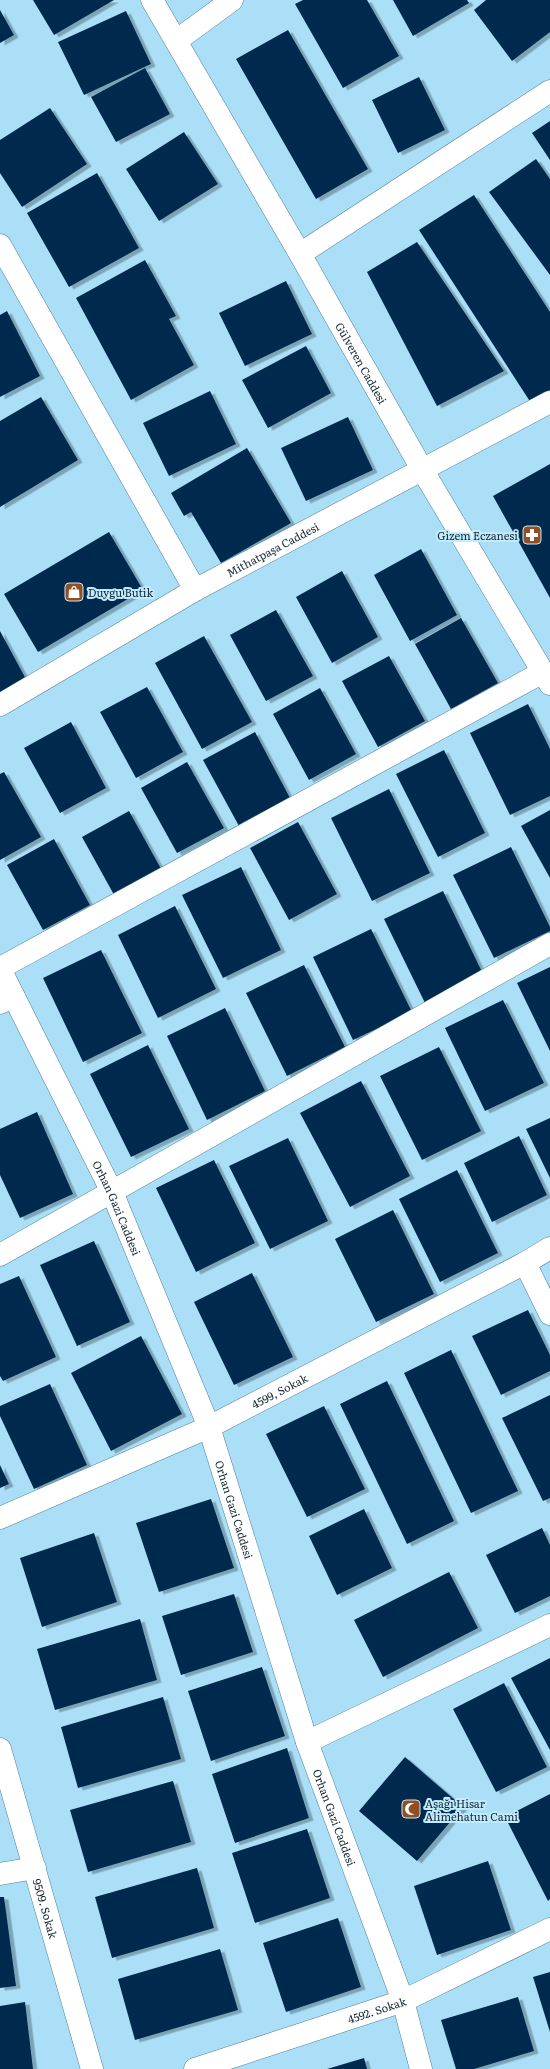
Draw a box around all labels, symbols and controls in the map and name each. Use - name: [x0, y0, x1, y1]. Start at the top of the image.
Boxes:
- street label: Gülveren Caddesi: [332, 319, 391, 407]
- street label: Mithatpaşa Caddesi: [223, 518, 322, 580]
- pharmacy icon: Gizem Eczanesi: [521, 524, 543, 546]
- place label: Gizem Eczanesi: [437, 527, 518, 543]
- shop icon: Duygu Butik: [63, 581, 85, 603]
- place label: Duygu Butik: [88, 584, 154, 600]
- street label: Orhan Gazi Caddesi: [89, 1157, 145, 1258]
- street label: 4599, Sokak: [248, 1369, 310, 1412]
- street label: Orhan Gazi Caddesi: [212, 1458, 258, 1561]
- street label: Orhan Gazi Caddesi: [310, 1767, 360, 1868]
- place label: Aşağı Hisar Alimehatun Cami: [425, 1795, 518, 1824]
- mosque icon: Aşağı Hisar Alimehatun Cami: [400, 1798, 422, 1820]
- street label: 9509. Sokak: [30, 1877, 62, 1941]
- street label: 4592. Sokak: [345, 1992, 408, 2027]

